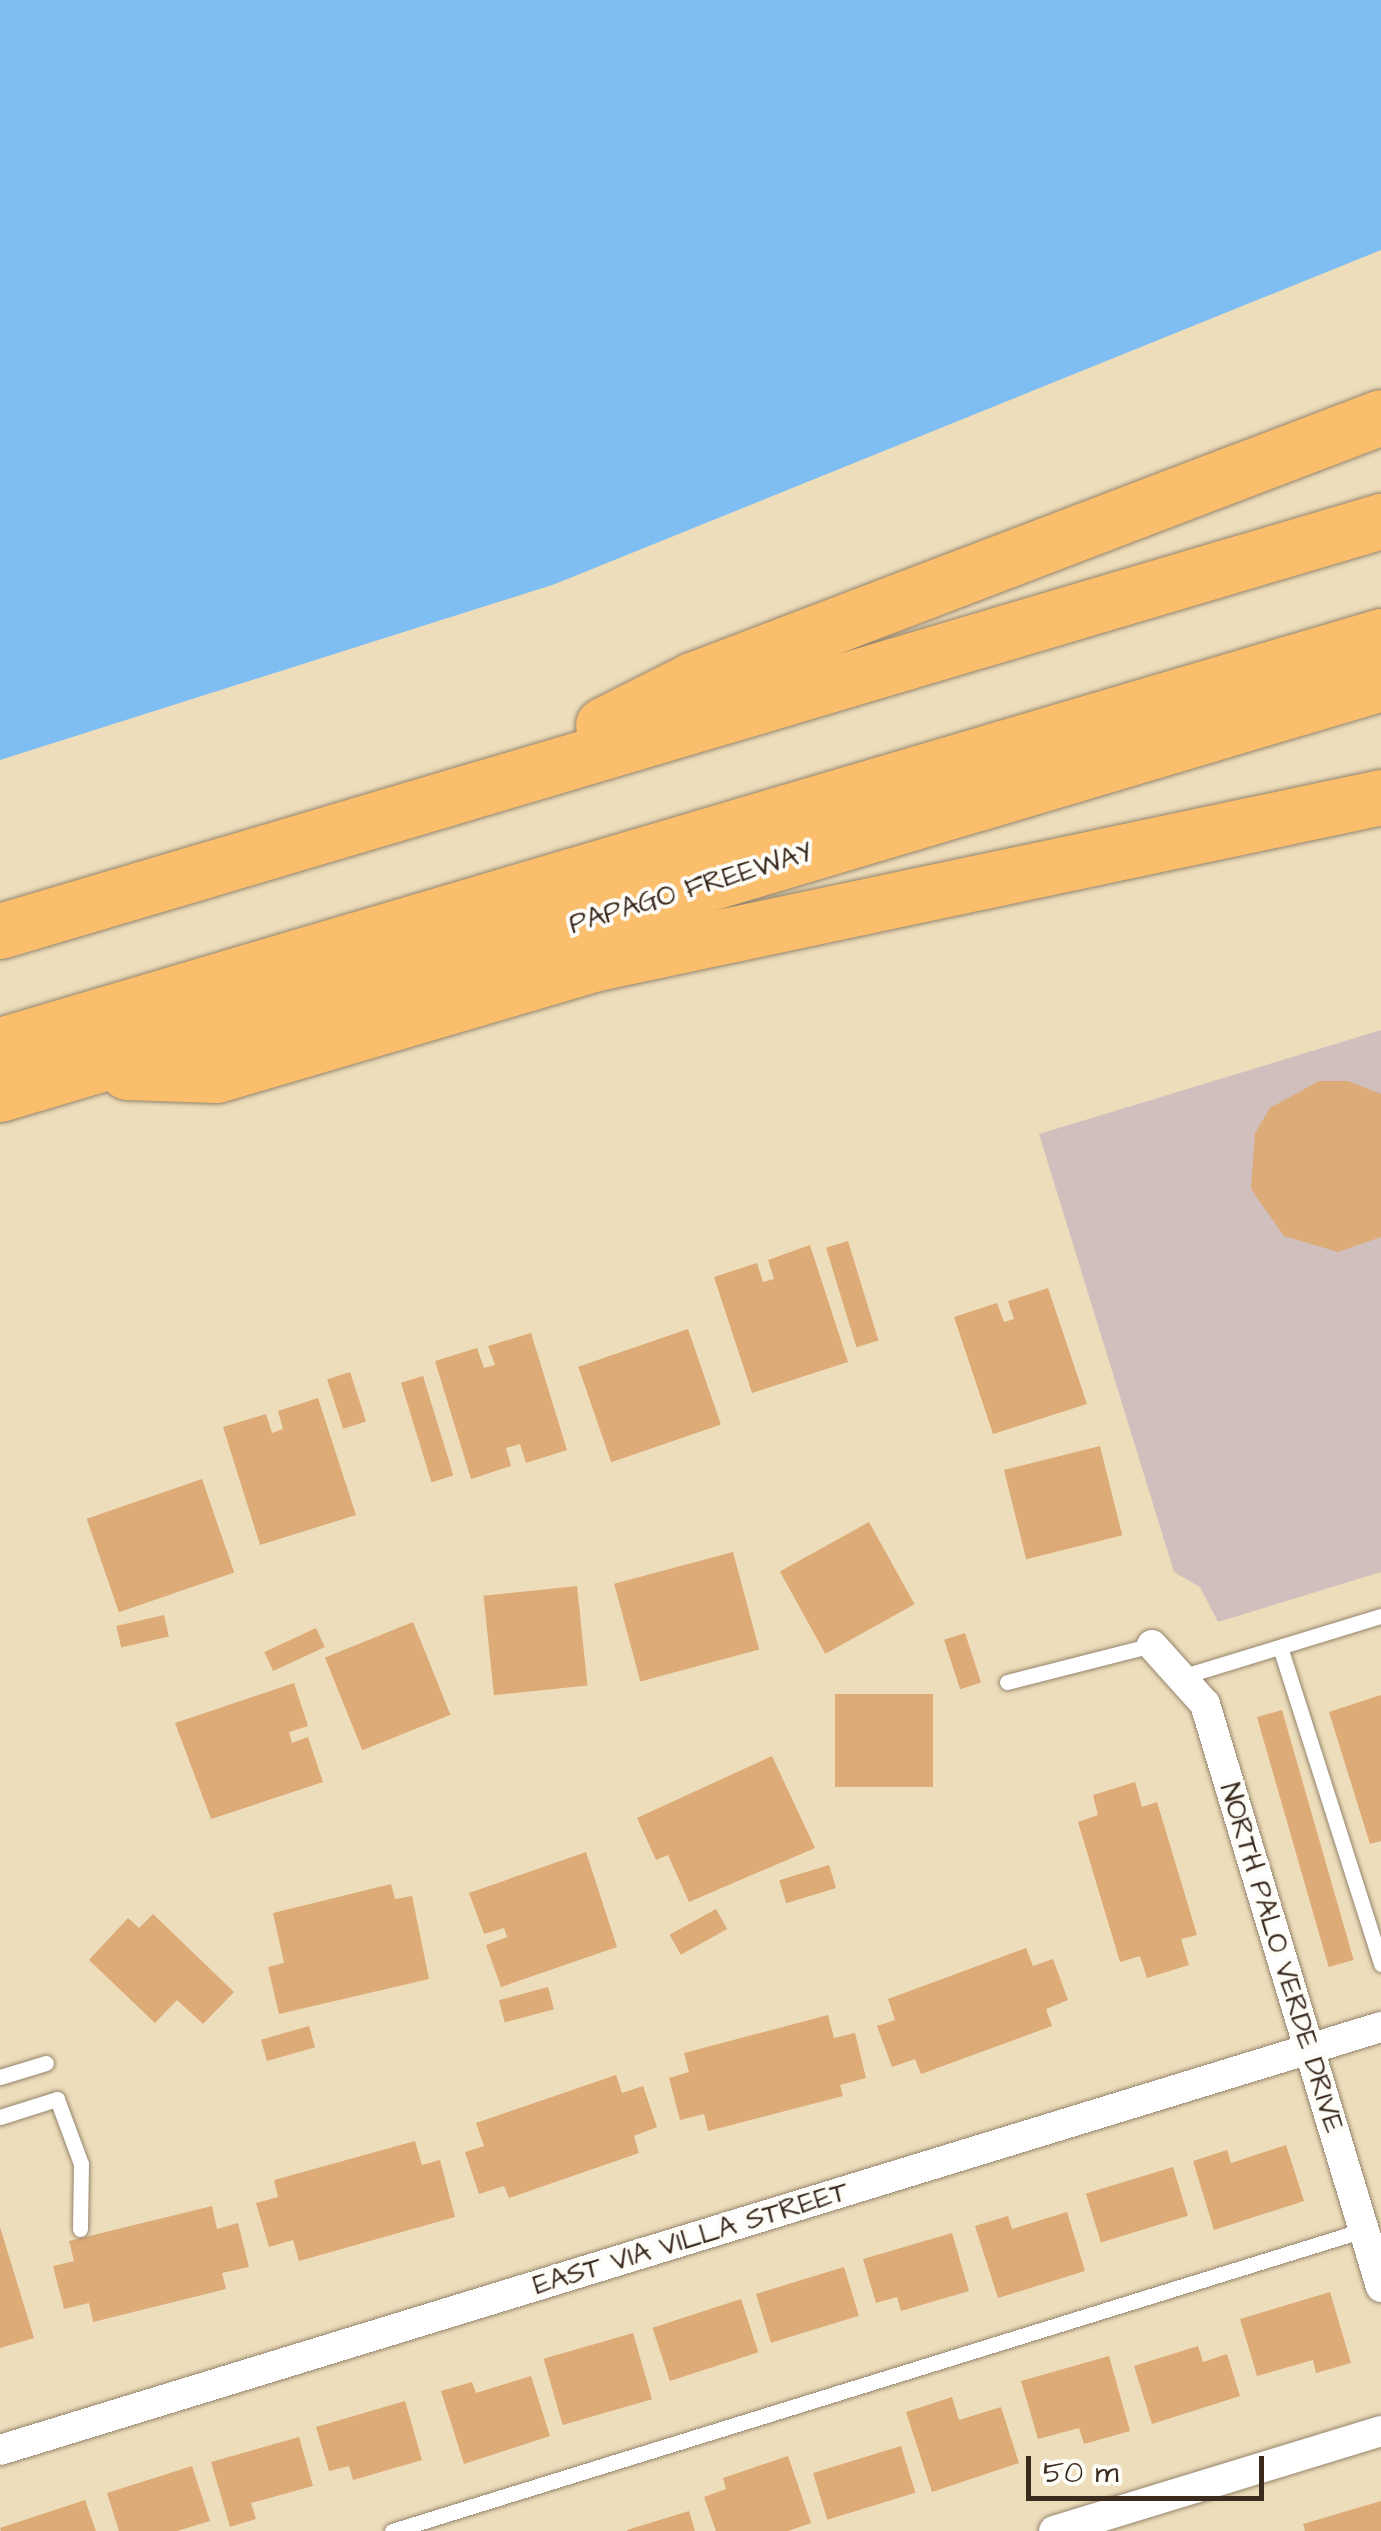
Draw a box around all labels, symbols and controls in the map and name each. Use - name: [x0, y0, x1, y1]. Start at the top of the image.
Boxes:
- street label: PAPAGO FREEWAY: [565, 836, 817, 942]
- street label: NORTH PALO VERDE DRIVE: [1212, 1779, 1350, 2137]
- street label: EAST VIA VILLA STREET: [529, 2175, 853, 2303]
- scale bar: [1031, 2436, 1268, 2498]
- text: 50 m: [1043, 2452, 1119, 2494]

